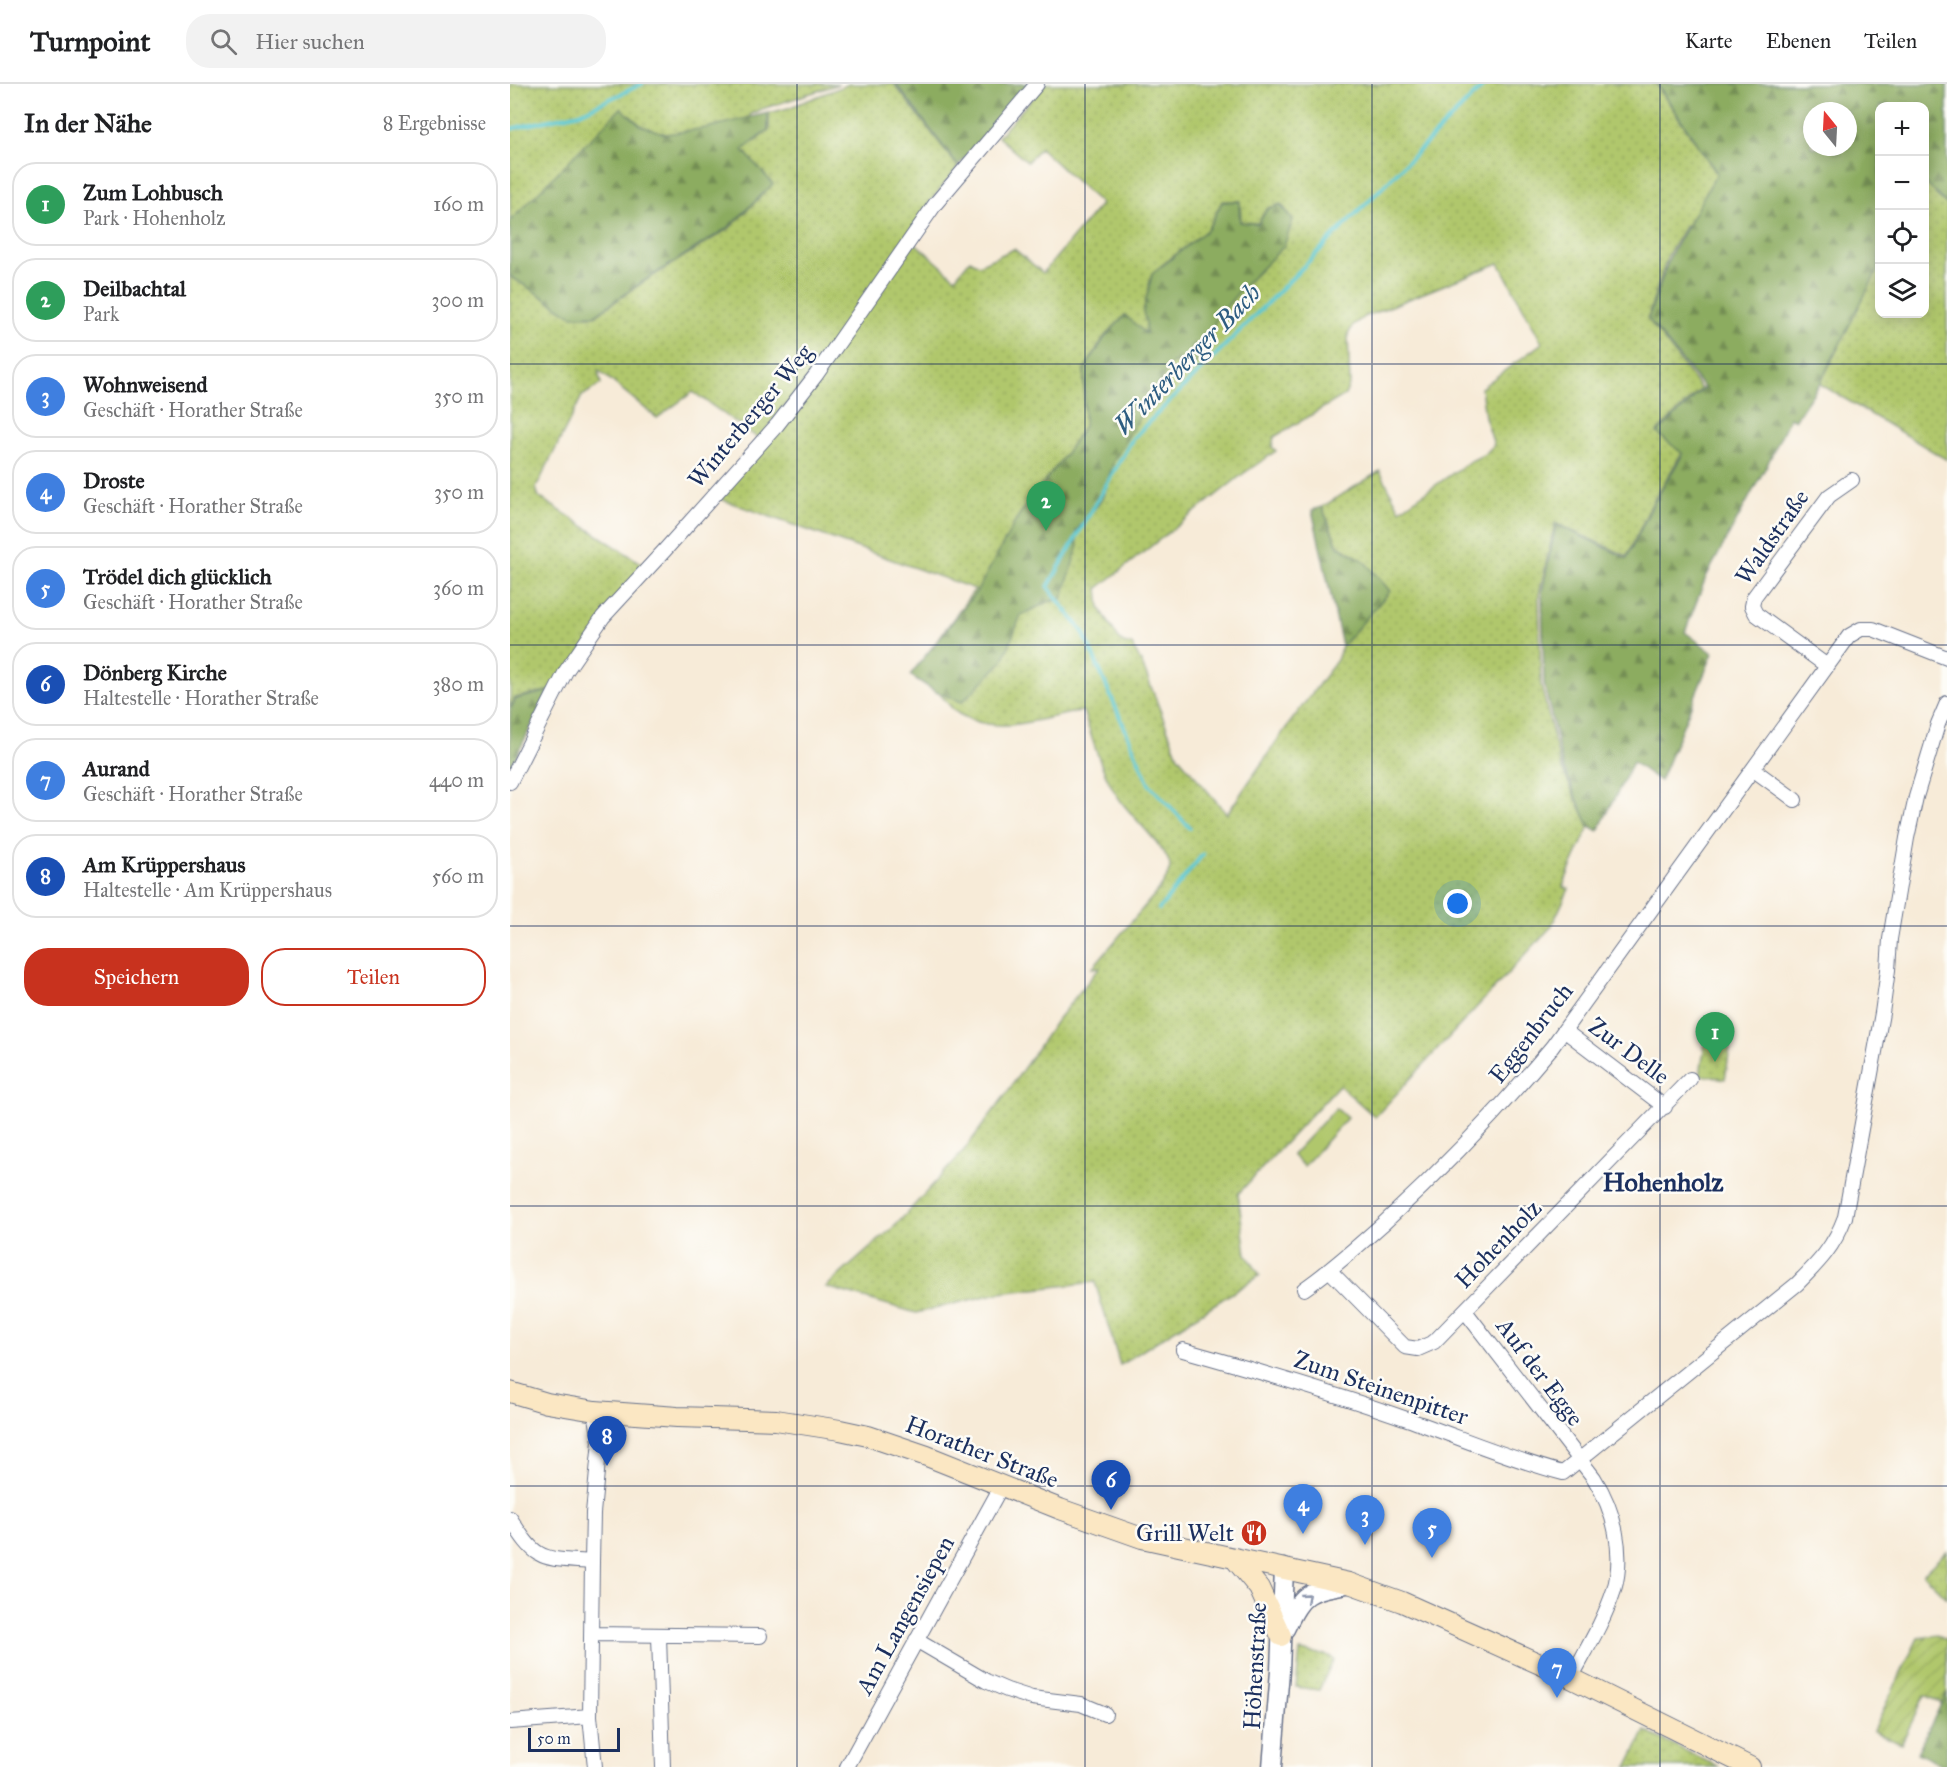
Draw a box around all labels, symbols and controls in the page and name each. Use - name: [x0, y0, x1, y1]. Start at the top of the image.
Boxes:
- search box: [186, 14, 606, 68]
- text: Turnpoint: [30, 24, 150, 59]
- icon: search: [207, 25, 240, 58]
- text: Hier suchen: [255, 28, 365, 55]
- text: Karte: [1685, 28, 1733, 54]
- text: Ebenen: [1766, 28, 1831, 54]
- text: Teilen: [1864, 28, 1917, 54]
- north arrow: [1803, 102, 1857, 156]
- map controls: [1875, 102, 1929, 318]
- button: +: [1875, 102, 1929, 156]
- text: In der Nähe: [24, 107, 152, 139]
- text: 8 Ergebnisse: [383, 111, 486, 135]
- button: −: [1875, 156, 1929, 210]
- text: Zum Lohbusch: [83, 179, 223, 206]
- text: 1: [42, 192, 49, 216]
- text: 160 m: [433, 192, 484, 216]
- text: Park · Hohenholz: [83, 206, 225, 230]
- button: locate: [1875, 210, 1929, 264]
- button: layers: [1875, 264, 1929, 318]
- text: Deilbachtal: [83, 275, 186, 302]
- water label: Winterberger Bach: [1107, 277, 1267, 441]
- text: 2: [41, 288, 50, 312]
- text: 300 m: [432, 288, 484, 312]
- text: Park: [83, 302, 119, 326]
- street label: Winterberger Weg: [681, 337, 819, 494]
- text: Wohnweisend: [83, 371, 208, 398]
- text: 3: [42, 384, 50, 408]
- text: 350 m: [434, 384, 484, 408]
- text: Geschäft · Horather Straße: [83, 398, 303, 422]
- text: Droste: [83, 467, 145, 494]
- text: 4: [40, 480, 51, 504]
- text: 350 m: [434, 480, 484, 504]
- pin: 2: [1026, 482, 1066, 531]
- street label: Waldstraße: [1728, 484, 1816, 590]
- text: Geschäft · Horather Straße: [83, 494, 303, 518]
- text: Trödel dich glücklich: [83, 563, 272, 590]
- text: 5: [41, 576, 50, 600]
- text: 360 m: [433, 576, 484, 600]
- text: Geschäft · Horather Straße: [83, 590, 303, 614]
- text: Dönberg Kirche: [83, 659, 227, 686]
- text: 6: [40, 672, 51, 696]
- text: 380 m: [433, 672, 484, 696]
- text: Haltestelle · Horather Straße: [83, 686, 319, 710]
- text: Aurand: [83, 755, 150, 782]
- text: 7: [40, 768, 51, 792]
- text: 440 m: [429, 768, 484, 792]
- text: Geschäft · Horather Straße: [83, 782, 303, 806]
- text: Am Krüppershaus: [83, 851, 245, 878]
- text: 8: [40, 864, 51, 888]
- text: 560 m: [432, 864, 484, 888]
- text: Haltestelle · Am Krüppershaus: [83, 878, 332, 902]
- your location: [1443, 889, 1472, 918]
- button: Speichern: [24, 948, 249, 1006]
- button: Teilen: [261, 948, 486, 1006]
- street label: Eggenbruch: [1482, 977, 1580, 1089]
- street label: Zur Delle: [1583, 1011, 1675, 1091]
- pin: 1: [1696, 1012, 1734, 1062]
- district label: Hohenholz: [1602, 1166, 1724, 1198]
- street label: Hohenholz: [1448, 1193, 1548, 1295]
- street label: Auf der Egge: [1489, 1311, 1590, 1432]
- street label: Zum Steinenpitter: [1290, 1344, 1472, 1432]
- street label: Horather Straße: [901, 1409, 1063, 1495]
- pin: 8: [588, 1416, 626, 1466]
- pin: 6: [1092, 1460, 1130, 1510]
- pin: 4: [1284, 1484, 1322, 1534]
- pin: 3: [1346, 1496, 1384, 1545]
- pin: 5: [1412, 1508, 1452, 1558]
- place label: Grill Welt: [1136, 1518, 1234, 1548]
- restaurant icon: Grill Welt: [1239, 1518, 1269, 1548]
- street label: Am Langensiepen: [849, 1530, 961, 1700]
- one-way arrow: [1299, 1593, 1310, 1604]
- street label: Höhenstraße: [1237, 1601, 1273, 1731]
- pin: 7: [1538, 1648, 1576, 1698]
- scale bar: [528, 1725, 620, 1752]
- text: 50 m: [537, 1729, 571, 1748]

